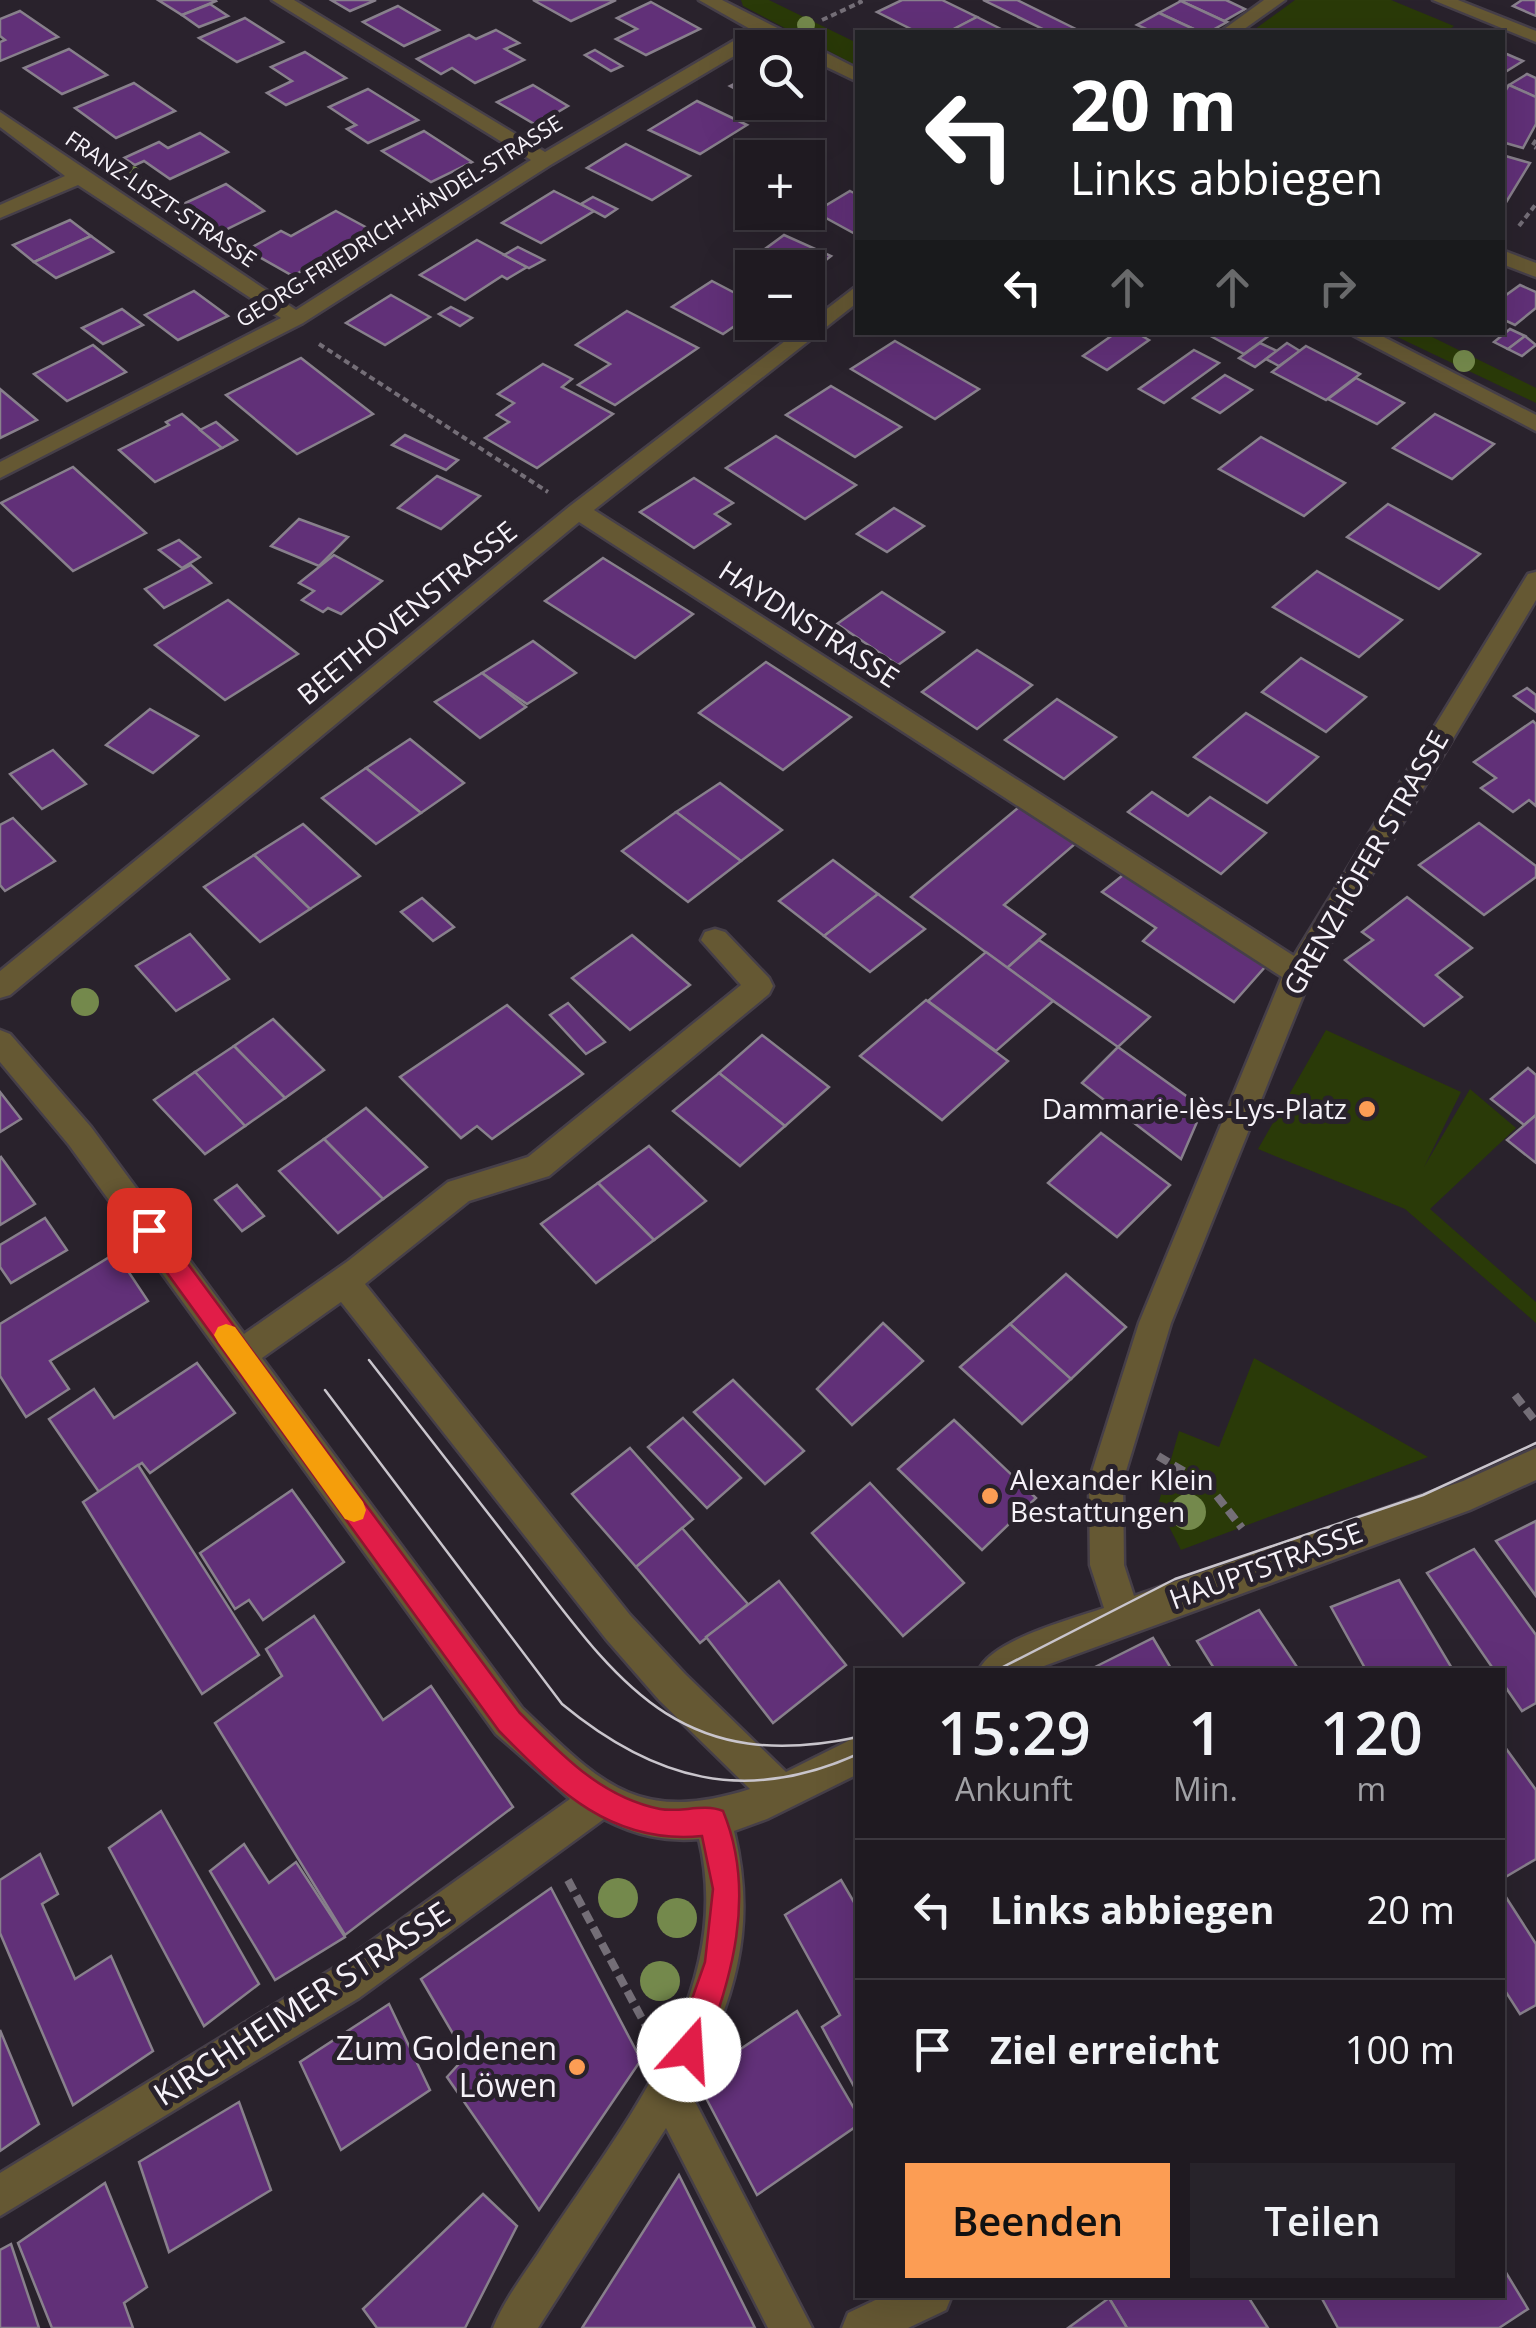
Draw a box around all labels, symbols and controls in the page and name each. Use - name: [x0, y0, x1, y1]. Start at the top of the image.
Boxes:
- map controls: [735, 30, 825, 340]
- button: search: [735, 30, 825, 120]
- text: 20 m: [1070, 56, 1237, 152]
- icon: left: [905, 70, 1035, 200]
- street label: GEORG-FRIEDRICH-HÄNDEL-STRASSE: [230, 107, 567, 333]
- street label: FRANZ-LISZT-STRASSE: [60, 123, 263, 273]
- button: +: [735, 140, 825, 230]
- text: Links abbiegen: [1070, 147, 1383, 208]
- button: −: [735, 250, 825, 340]
- icon: left: [995, 260, 1050, 315]
- icon: ahead: [1100, 260, 1155, 315]
- icon: ahead: [1205, 260, 1260, 315]
- icon: right: [1310, 260, 1365, 315]
- street label: BEETHOVENSTRASSE: [289, 512, 524, 713]
- street label: HAYDNSTRASSE: [712, 551, 907, 696]
- street label: GRENZHÖFER STRASSE: [1274, 723, 1456, 1002]
- place label: Dammarie-lès-Lys-Platz: [1042, 1089, 1347, 1127]
- marker: Dammarie-lès-Lys-Platz: [1356, 1098, 1378, 1120]
- pin: [107, 1188, 192, 1273]
- icon: arrive: [122, 1203, 177, 1258]
- place label: Alexander Klein Bestattungen: [1010, 1460, 1214, 1530]
- marker: Alexander Klein Bestattungen: [979, 1485, 1001, 1507]
- street label: HAUPTSTRASSE: [1164, 1512, 1368, 1618]
- text: 15:29: [937, 1691, 1091, 1773]
- text: 1: [1188, 1691, 1223, 1773]
- text: 120: [1320, 1691, 1423, 1773]
- text: Ankunft: [955, 1767, 1073, 1810]
- text: Min.: [1173, 1767, 1238, 1810]
- text: m: [1357, 1767, 1386, 1810]
- icon: left: [905, 1882, 960, 1937]
- text: Links abbiegen: [990, 1883, 1274, 1935]
- text: 20 m: [1366, 1883, 1455, 1935]
- street label: KIRCHHEIMER STRASSE: [145, 1891, 458, 2115]
- position arrow: [637, 1998, 741, 2102]
- icon: arrive: [905, 2022, 960, 2077]
- text: Ziel erreicht: [990, 2023, 1220, 2075]
- text: 100 m: [1345, 2023, 1455, 2075]
- place label: Zum Goldenen Löwen: [336, 2026, 557, 2106]
- marker: Zum Goldenen Löwen: [566, 2056, 588, 2078]
- button: Beenden: [905, 2163, 1170, 2278]
- button: Teilen: [1190, 2163, 1455, 2278]

